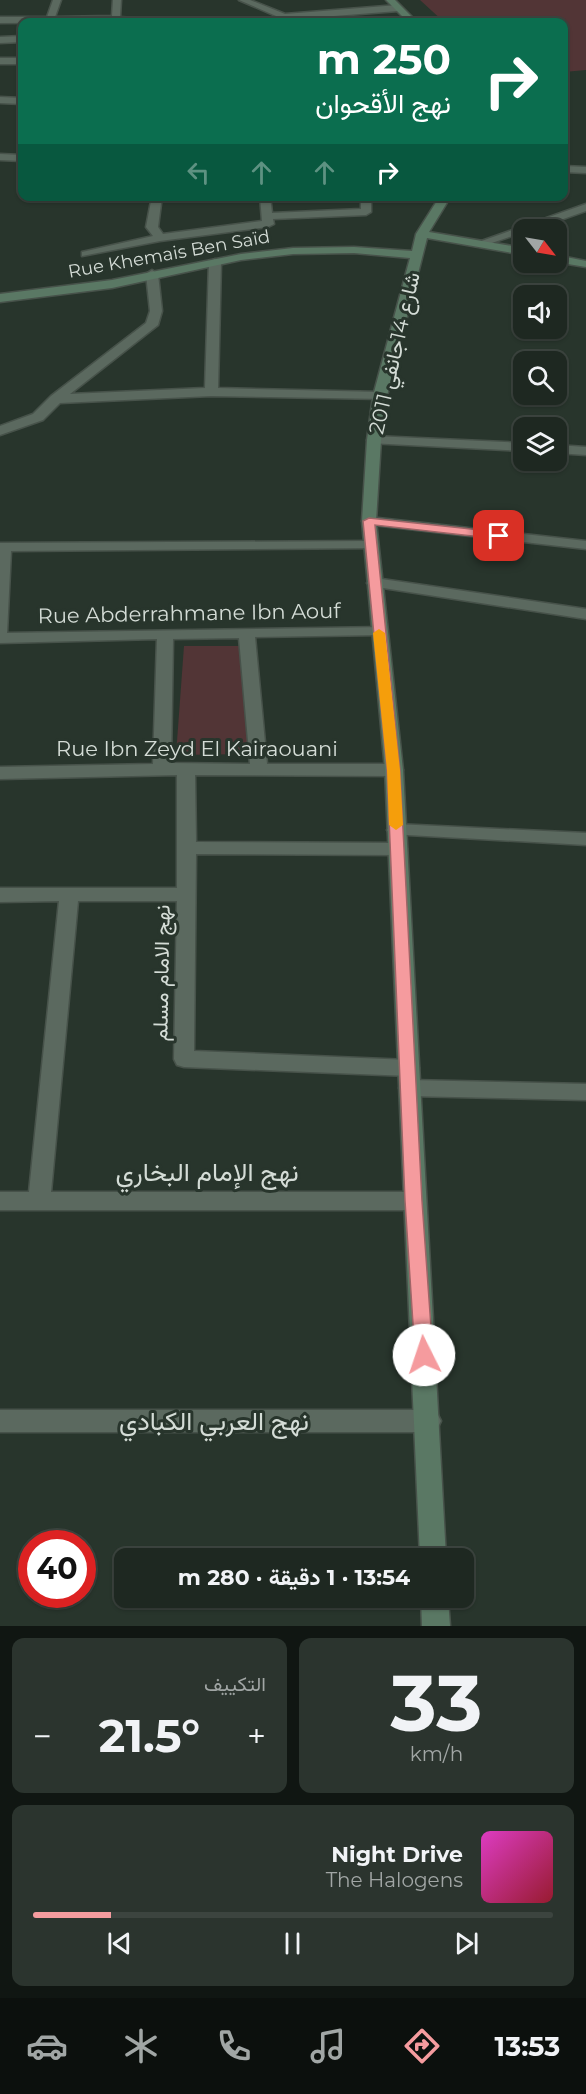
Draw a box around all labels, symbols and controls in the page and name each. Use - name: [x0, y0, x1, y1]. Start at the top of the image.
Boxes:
- text: 250 m: [317, 33, 451, 85]
- icon: right: [472, 42, 550, 120]
- text: نهج الأقحوان: [315, 87, 451, 120]
- icon: left: [182, 156, 215, 189]
- icon: ahead: [245, 156, 278, 189]
- icon: ahead: [308, 156, 341, 189]
- icon: right: [371, 156, 404, 189]
- north arrow: [513, 219, 567, 273]
- map controls: [513, 219, 567, 471]
- street label: Rue Khemais Ben Saïd: [66, 225, 272, 283]
- street label: شارع 14جانفي 2011: [363, 270, 430, 437]
- button: sound: [513, 285, 567, 339]
- button: search: [513, 351, 567, 405]
- button: layers: [513, 417, 567, 471]
- pin: [473, 510, 524, 561]
- icon: arrive: [482, 519, 515, 552]
- street label: Rue Abderrahmane Ibn Aouf: [37, 598, 341, 628]
- street label: Rue Ibn Zeyd El Kairaouani: [56, 736, 338, 761]
- street label: نهج الامام مسلم: [147, 904, 177, 1042]
- street label: نهج الإمام البخاري: [115, 1156, 299, 1193]
- position arrow: [392, 1323, 456, 1387]
- street label: نهج العربي الكبادي: [119, 1405, 309, 1442]
- speed limit sign: 40: [18, 1530, 96, 1608]
- text: 13:54 · 1 دقيقة · 280 m: [178, 1564, 410, 1591]
- text: 33: [391, 1655, 482, 1751]
- text: التكييف: [204, 1672, 266, 1696]
- text: 21.5°: [99, 1708, 200, 1763]
- text: −: [33, 1716, 52, 1756]
- text: +: [247, 1716, 266, 1756]
- text: km/h: [410, 1742, 463, 1766]
- text: Night Drive: [331, 1841, 463, 1868]
- text: The Halogens: [326, 1868, 463, 1892]
- icon: previous: [103, 1927, 136, 1960]
- icon: pause: [276, 1927, 309, 1960]
- icon: next: [450, 1927, 483, 1960]
- icon: car: [26, 2025, 68, 2067]
- icon: climate: [120, 2025, 162, 2067]
- icon: phone: [213, 2025, 255, 2067]
- icon: music: [307, 2025, 349, 2067]
- icon: directions: [401, 2025, 443, 2067]
- text: 13:53: [495, 2030, 560, 2063]

